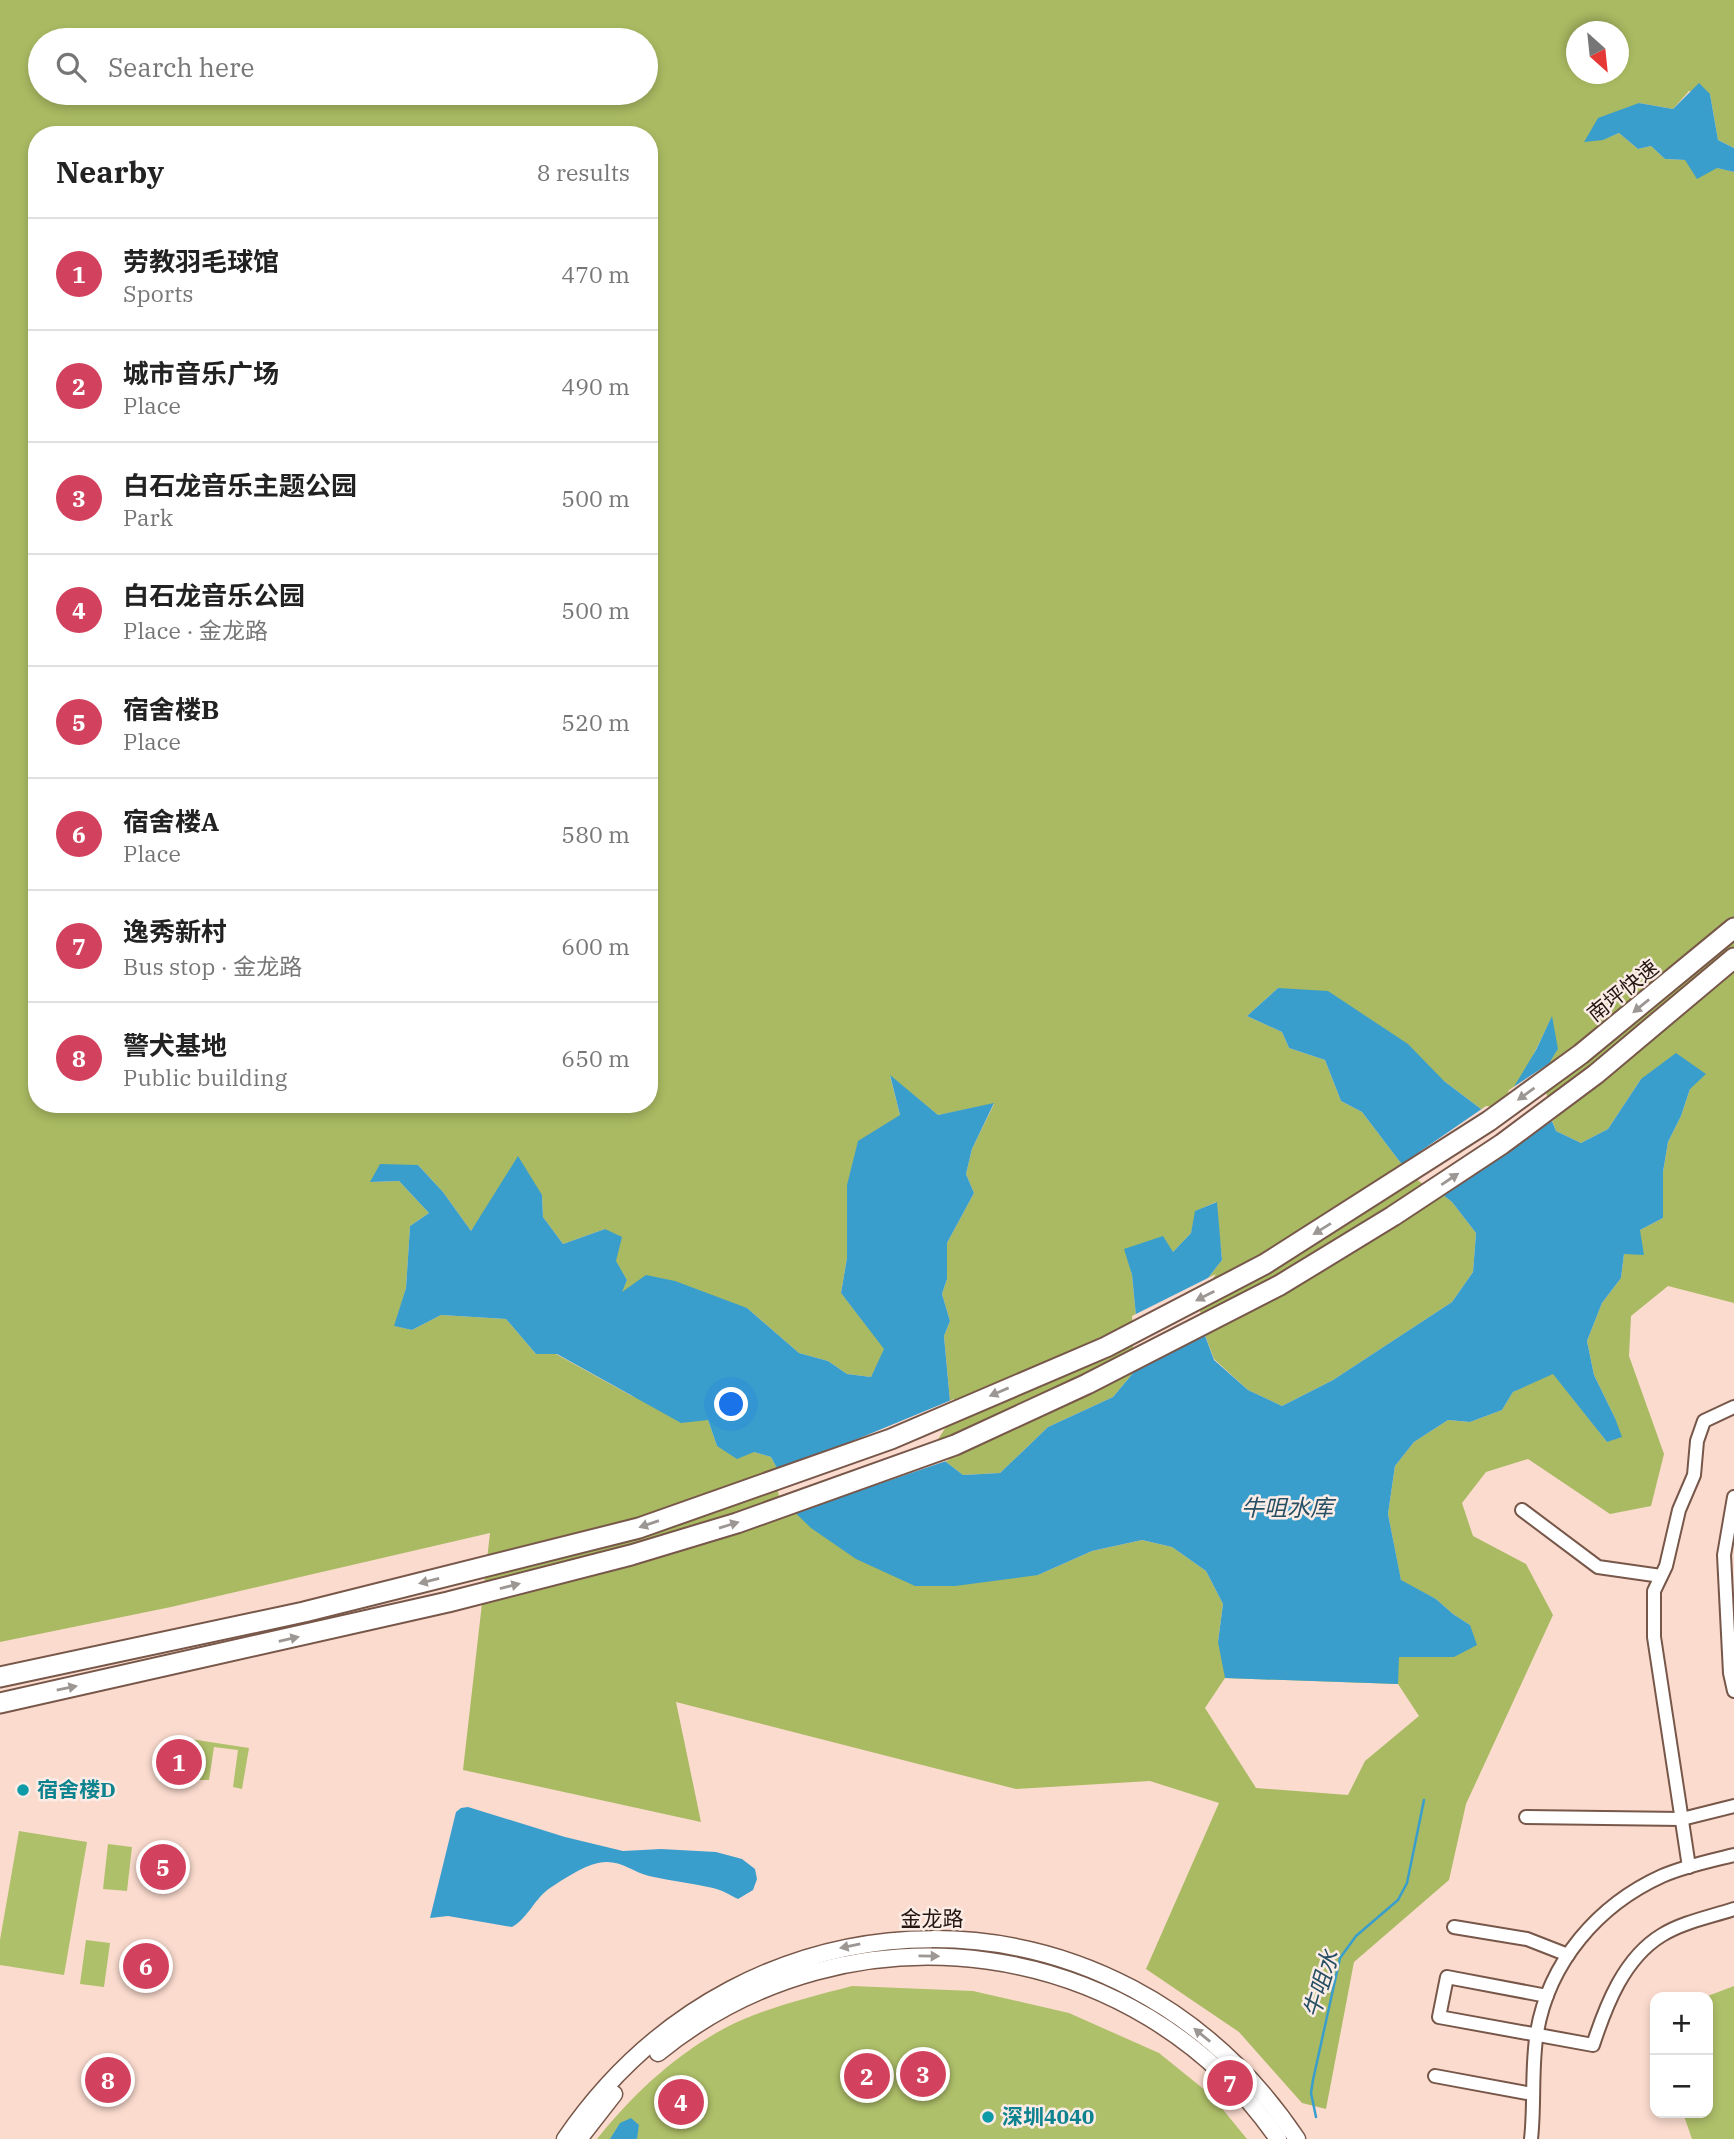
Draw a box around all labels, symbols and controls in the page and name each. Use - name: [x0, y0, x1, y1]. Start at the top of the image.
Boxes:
- north arrow: [1566, 21, 1629, 84]
- search box: [28, 28, 658, 105]
- icon: search: [52, 48, 90, 86]
- text: Search here: [108, 50, 254, 84]
- text: Nearby: [56, 152, 164, 191]
- text: 8 results: [537, 157, 630, 187]
- text: 劳教羽毛球馆: [123, 244, 279, 278]
- text: 1: [72, 259, 86, 289]
- text: 470 m: [561, 259, 630, 289]
- text: Sports: [123, 278, 193, 308]
- text: 城市音乐广场: [123, 356, 279, 390]
- text: 2: [72, 371, 86, 401]
- text: 490 m: [561, 371, 630, 401]
- text: Place: [123, 390, 181, 420]
- text: 白石龙音乐主题公园: [123, 468, 357, 502]
- text: 3: [72, 483, 86, 513]
- text: 500 m: [561, 483, 630, 513]
- text: Park: [123, 502, 173, 532]
- text: 白石龙音乐公园: [123, 578, 305, 612]
- text: 4: [72, 595, 86, 625]
- text: 500 m: [561, 595, 630, 625]
- text: Place · 金龙路: [123, 615, 268, 645]
- text: 宿舍楼B: [123, 692, 219, 726]
- text: 5: [72, 707, 86, 737]
- text: 520 m: [561, 707, 630, 737]
- text: Place: [123, 726, 181, 756]
- text: 宿舍楼A: [123, 804, 219, 838]
- text: 6: [72, 819, 86, 849]
- text: 580 m: [561, 819, 630, 849]
- text: Place: [123, 838, 181, 868]
- text: 逸秀新村: [123, 914, 227, 948]
- text: 7: [72, 931, 86, 961]
- text: 600 m: [561, 931, 630, 961]
- text: Bus stop · 金龙路: [123, 951, 302, 981]
- street label: 南坪快速: [1581, 953, 1664, 1028]
- one-way arrow: [1632, 998, 1649, 1013]
- text: 警犬基地: [123, 1028, 227, 1062]
- text: 8: [72, 1043, 86, 1073]
- text: 650 m: [561, 1043, 630, 1073]
- text: Public building: [123, 1062, 287, 1092]
- one-way arrow: [1517, 1087, 1535, 1102]
- one-way arrow: [1440, 1172, 1460, 1185]
- one-way arrow: [1312, 1223, 1331, 1235]
- one-way arrow: [1195, 1290, 1215, 1301]
- your location: [714, 1387, 748, 1421]
- one-way arrow: [988, 1387, 1009, 1398]
- water label: 牛咀水库: [1241, 1492, 1337, 1522]
- one-way arrow: [638, 1519, 659, 1530]
- one-way arrow: [719, 1520, 740, 1530]
- one-way arrow: [417, 1576, 439, 1587]
- one-way arrow: [499, 1580, 521, 1591]
- one-way arrow: [278, 1633, 300, 1644]
- one-way arrow: [56, 1683, 78, 1694]
- pin: 1: [156, 1736, 202, 1788]
- place label: 宿舍楼D: [37, 1775, 116, 1803]
- marker: 宿舍楼D: [15, 1782, 31, 1798]
- pin: 5: [140, 1841, 186, 1893]
- street label: 金龙路: [901, 1904, 964, 1932]
- pin: 6: [123, 1940, 169, 1992]
- one-way arrow: [839, 1941, 861, 1952]
- water label: 牛咀水: [1296, 1945, 1345, 2021]
- one-way arrow: [918, 1950, 940, 1962]
- map controls: [1650, 1992, 1713, 2118]
- button: +: [1650, 1992, 1713, 2055]
- one-way arrow: [1193, 2027, 1211, 2042]
- pin: 3: [900, 2048, 946, 2100]
- pin: 2: [844, 2050, 890, 2102]
- pin: 8: [85, 2054, 131, 2106]
- button: −: [1650, 2055, 1713, 2118]
- pin: 7: [1207, 2057, 1253, 2109]
- pin: 4: [658, 2076, 704, 2128]
- place label: 深圳4040: [1002, 2102, 1094, 2130]
- marker: 深圳4040: [980, 2109, 996, 2125]

